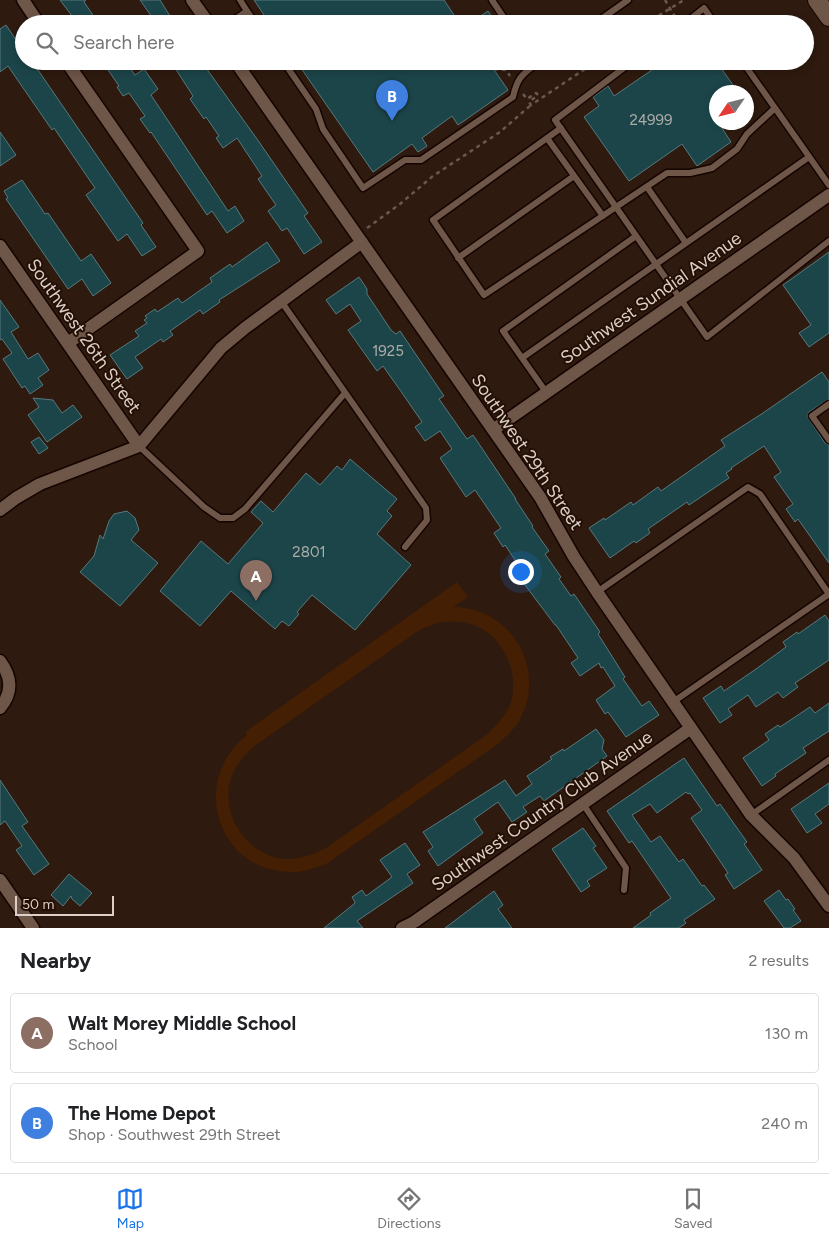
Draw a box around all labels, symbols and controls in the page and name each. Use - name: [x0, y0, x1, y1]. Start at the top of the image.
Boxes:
- search box: [15, 15, 814, 70]
- icon: search: [33, 29, 61, 57]
- text: Search here: [73, 31, 175, 54]
- pin: B: [376, 80, 408, 121]
- north arrow: [709, 85, 754, 130]
- house number: 24999: [629, 111, 673, 129]
- street label: Southwest Sundial Avenue: [556, 227, 746, 369]
- street label: Southwest 26th Street: [22, 255, 146, 418]
- house number: 1925: [372, 342, 404, 360]
- street label: Southwest 29th Street: [467, 370, 588, 534]
- house number: 2801: [292, 543, 326, 561]
- your location: [508, 559, 534, 585]
- pin: A: [240, 560, 272, 601]
- street label: Southwest Country Club Avenue: [427, 726, 657, 896]
- scale bar: [15, 893, 114, 916]
- text: 50 m: [22, 896, 54, 913]
- text: Nearby: [20, 948, 91, 973]
- text: 2 results: [749, 951, 809, 970]
- text: Walt Morey Middle School: [68, 1012, 296, 1035]
- text: A: [31, 1024, 43, 1043]
- text: 130 m: [765, 1024, 808, 1043]
- text: School: [68, 1035, 118, 1054]
- text: The Home Depot: [68, 1102, 216, 1125]
- text: B: [32, 1114, 42, 1133]
- text: 240 m: [761, 1114, 808, 1133]
- text: Shop · Southwest 29th Street: [68, 1125, 281, 1144]
- tab: Map: [116, 1185, 144, 1232]
- tab: Directions: [377, 1185, 441, 1232]
- tab: Saved: [674, 1185, 713, 1232]

